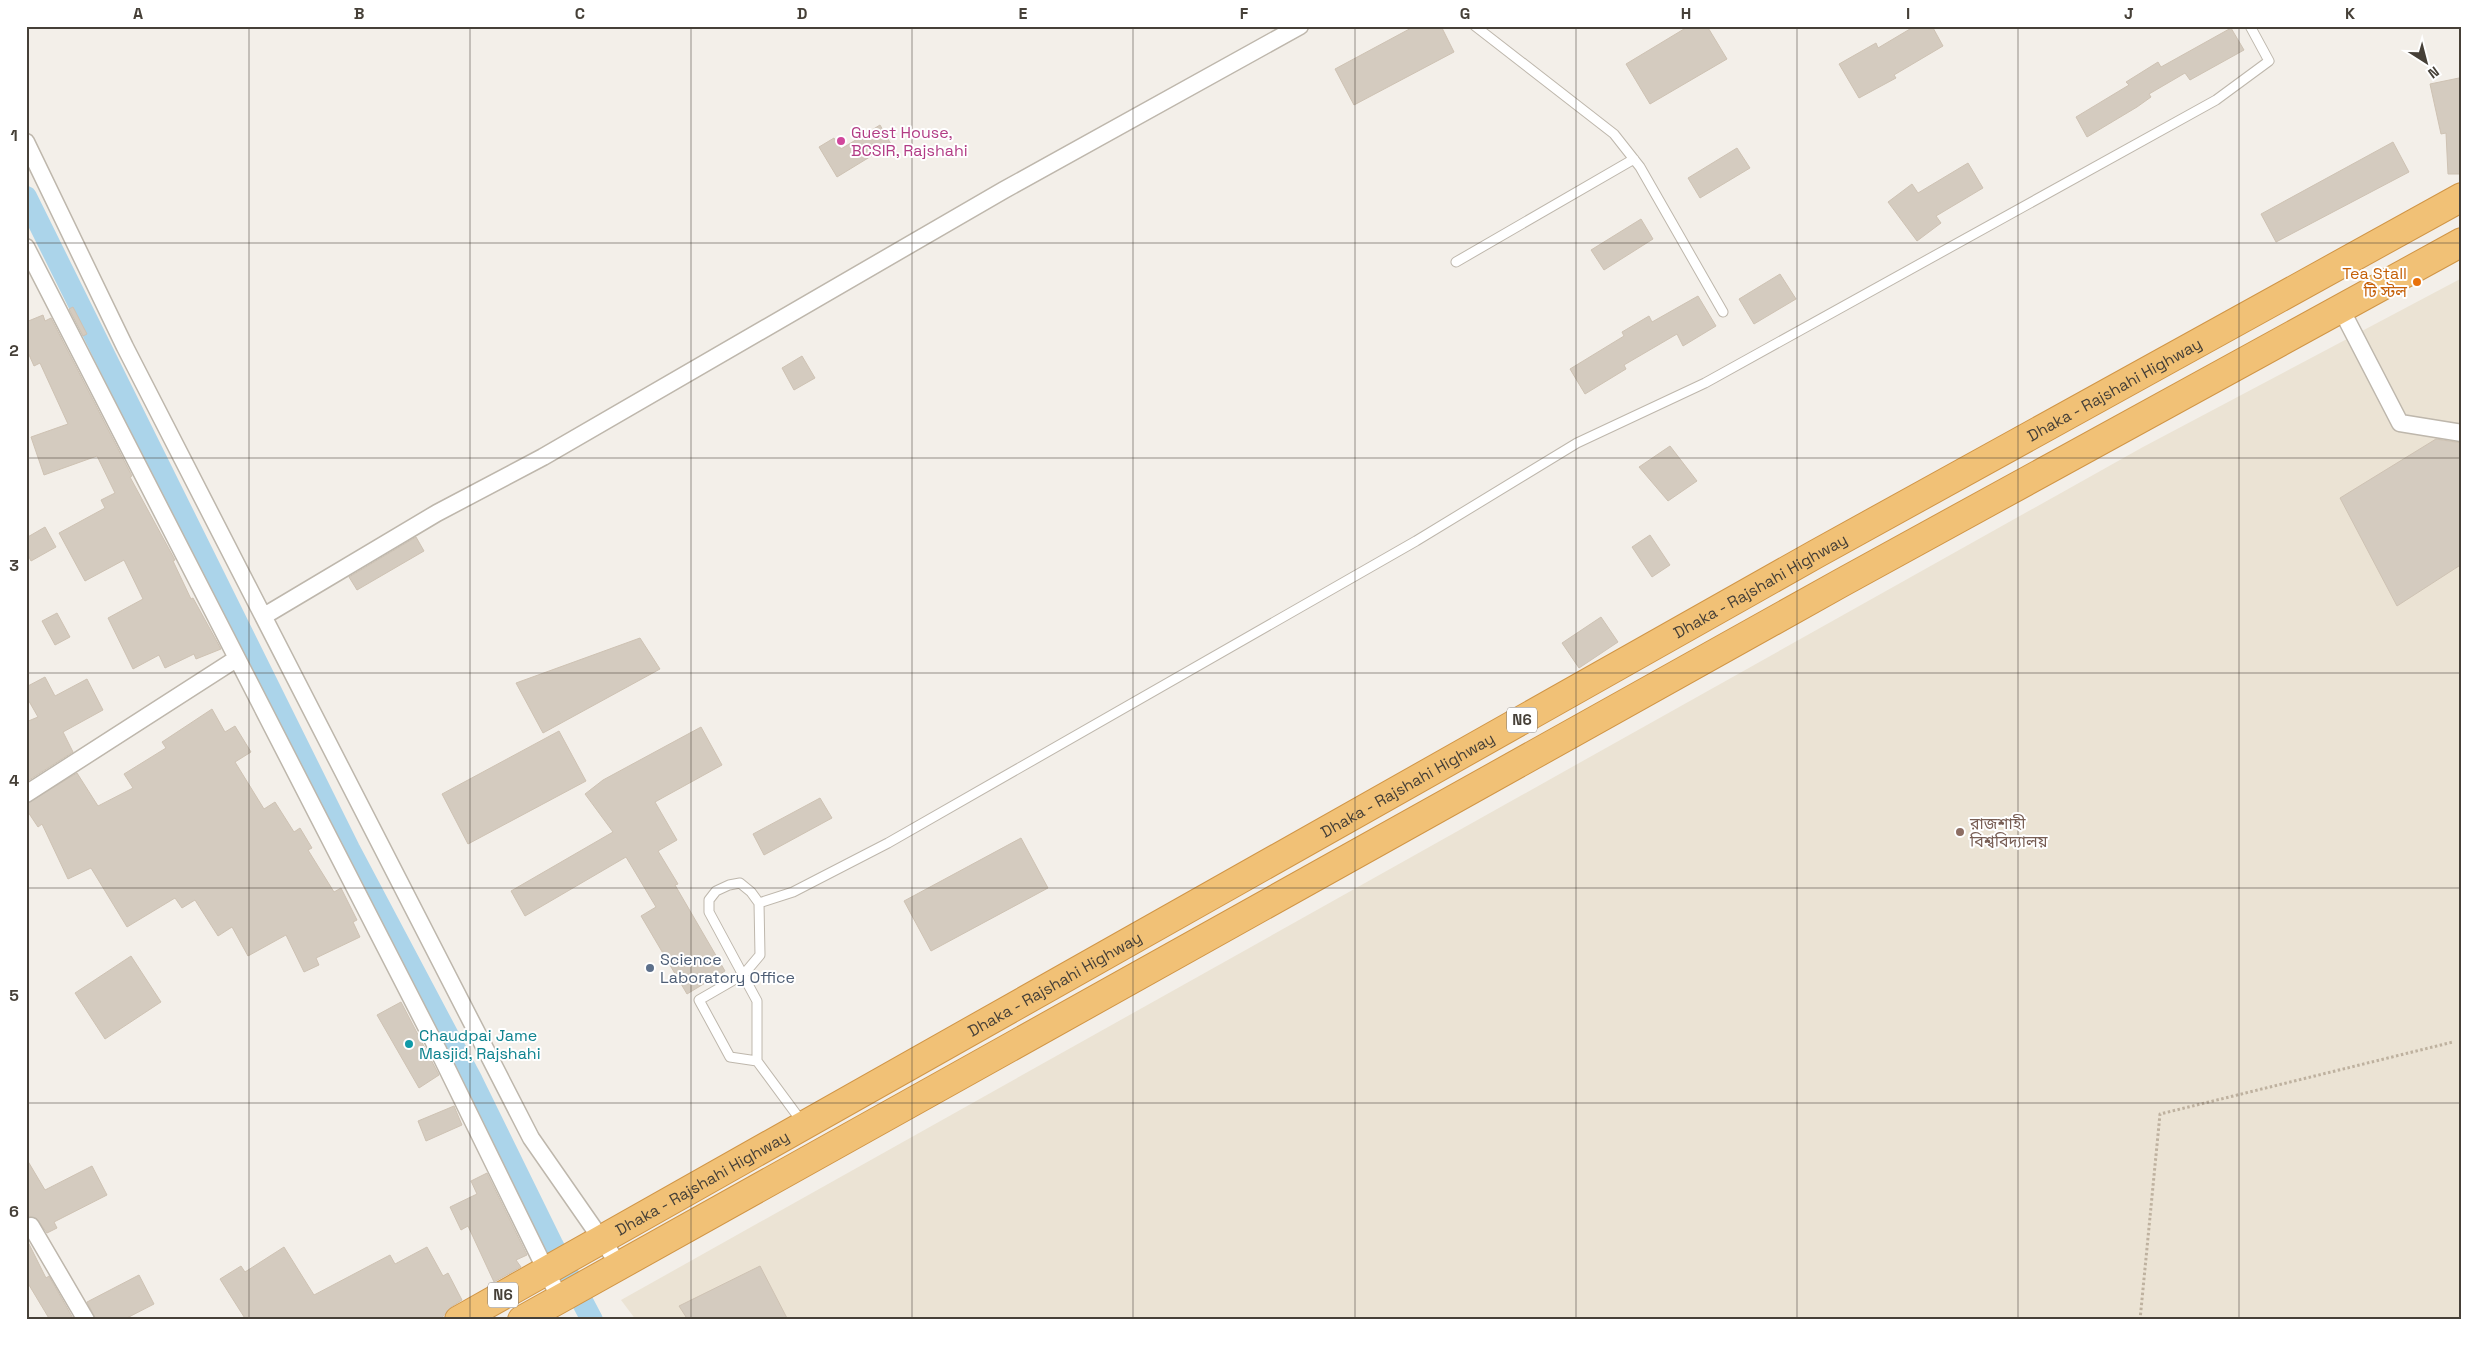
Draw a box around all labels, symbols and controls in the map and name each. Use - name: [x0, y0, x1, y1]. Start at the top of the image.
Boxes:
- text: A: [133, 3, 143, 24]
- text: B: [354, 3, 364, 24]
- text: C: [575, 3, 585, 24]
- text: D: [797, 3, 807, 24]
- text: E: [1019, 3, 1028, 24]
- text: F: [1240, 3, 1249, 24]
- text: G: [1460, 3, 1470, 24]
- text: H: [1681, 3, 1691, 24]
- text: I: [1906, 3, 1910, 24]
- text: J: [2124, 3, 2134, 24]
- text: K: [2345, 3, 2355, 24]
- north arrow: [2400, 38, 2450, 88]
- text: N: [2425, 62, 2443, 83]
- place label: Guest House, BCSIR, Rajshahi: [851, 122, 968, 161]
- text: 1: [10, 125, 18, 146]
- marker: Guest House, BCSIR, Rajshahi: [835, 135, 847, 147]
- place label: Tea Stall টি স্টল: [2342, 263, 2407, 302]
- marker: Tea Stall টি স্টল: [2411, 276, 2423, 288]
- street label: Dhaka - Rajshahi Highway: [2023, 333, 2205, 446]
- text: 2: [9, 340, 19, 361]
- street label: Dhaka - Rajshahi Highway: [1670, 529, 1851, 643]
- text: 3: [9, 555, 19, 576]
- road number: N6: [1507, 708, 1537, 732]
- street label: Dhaka - Rajshahi Highway: [1317, 728, 1498, 843]
- text: 4: [9, 770, 19, 791]
- place label: রাজশাহী বিশ্ববিদ্যালয়: [1969, 813, 2049, 852]
- marker: রাজশাহী বিশ্ববিদ্যালয়: [1954, 826, 1966, 838]
- street label: Dhaka - Rajshahi Highway: [964, 927, 1146, 1042]
- place label: Science Laboratory Office: [660, 949, 795, 988]
- marker: Science Laboratory Office: [644, 962, 656, 974]
- text: 5: [9, 985, 19, 1006]
- place label: Chaudpai Jame Masjid, Rajshahi: [419, 1025, 541, 1064]
- marker: Chaudpai Jame Masjid, Rajshahi: [403, 1038, 415, 1050]
- street label: Dhaka - Rajshahi Highway: [612, 1126, 793, 1241]
- text: 6: [9, 1201, 19, 1222]
- road number: N6: [488, 1282, 518, 1308]

